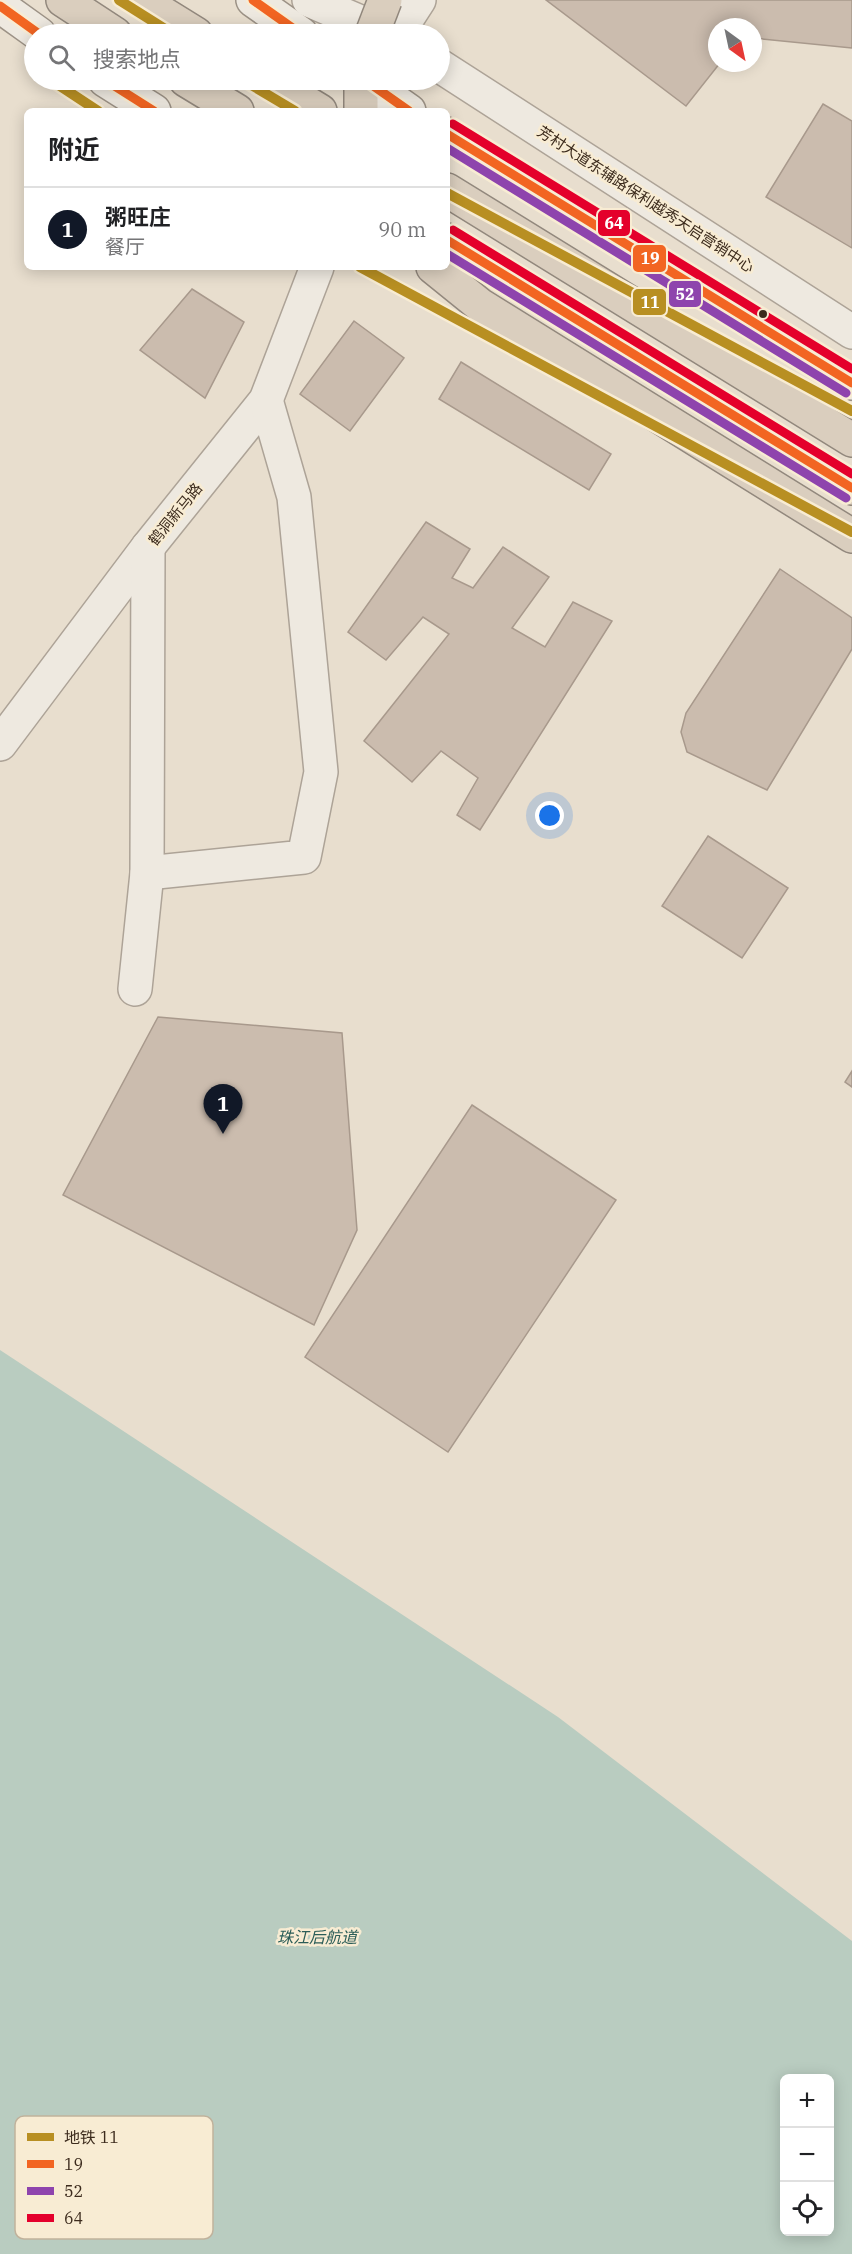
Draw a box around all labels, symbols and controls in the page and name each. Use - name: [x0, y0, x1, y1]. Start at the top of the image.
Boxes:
- north arrow: [708, 18, 762, 72]
- search box: [24, 24, 450, 90]
- icon: search: [45, 41, 78, 74]
- text: 搜索地点: [93, 44, 181, 73]
- street label: 芳村大道东辅路保利越秀天启营销中心: [534, 122, 758, 276]
- text: 附近: [48, 132, 100, 166]
- text: 粥旺庄: [105, 202, 171, 231]
- line badge: 64: [597, 209, 631, 237]
- text: 64: [604, 213, 624, 233]
- text: 1: [62, 216, 74, 243]
- text: 90 m: [378, 216, 426, 243]
- text: 餐厅: [105, 233, 145, 260]
- line badge: 19: [632, 244, 667, 273]
- text: 19: [640, 248, 660, 268]
- line badge: 52: [668, 280, 702, 308]
- text: 52: [675, 284, 695, 304]
- line badge: 11: [632, 288, 667, 316]
- text: 11: [640, 292, 660, 312]
- unlabelled marker: [757, 308, 769, 320]
- street label: 鹤洞新马路: [144, 479, 206, 549]
- your location: [535, 801, 564, 830]
- pin: 1: [204, 1084, 242, 1134]
- water label: 珠江后航道: [277, 1927, 359, 1947]
- map controls: [780, 2074, 834, 2236]
- button: +: [780, 2074, 834, 2128]
- legend: [15, 2116, 213, 2239]
- text: 地铁 11: [64, 2127, 119, 2147]
- button: −: [780, 2128, 834, 2182]
- text: 19: [64, 2154, 83, 2174]
- text: 52: [64, 2181, 83, 2201]
- button: locate: [780, 2182, 834, 2236]
- text: 64: [64, 2208, 83, 2228]

